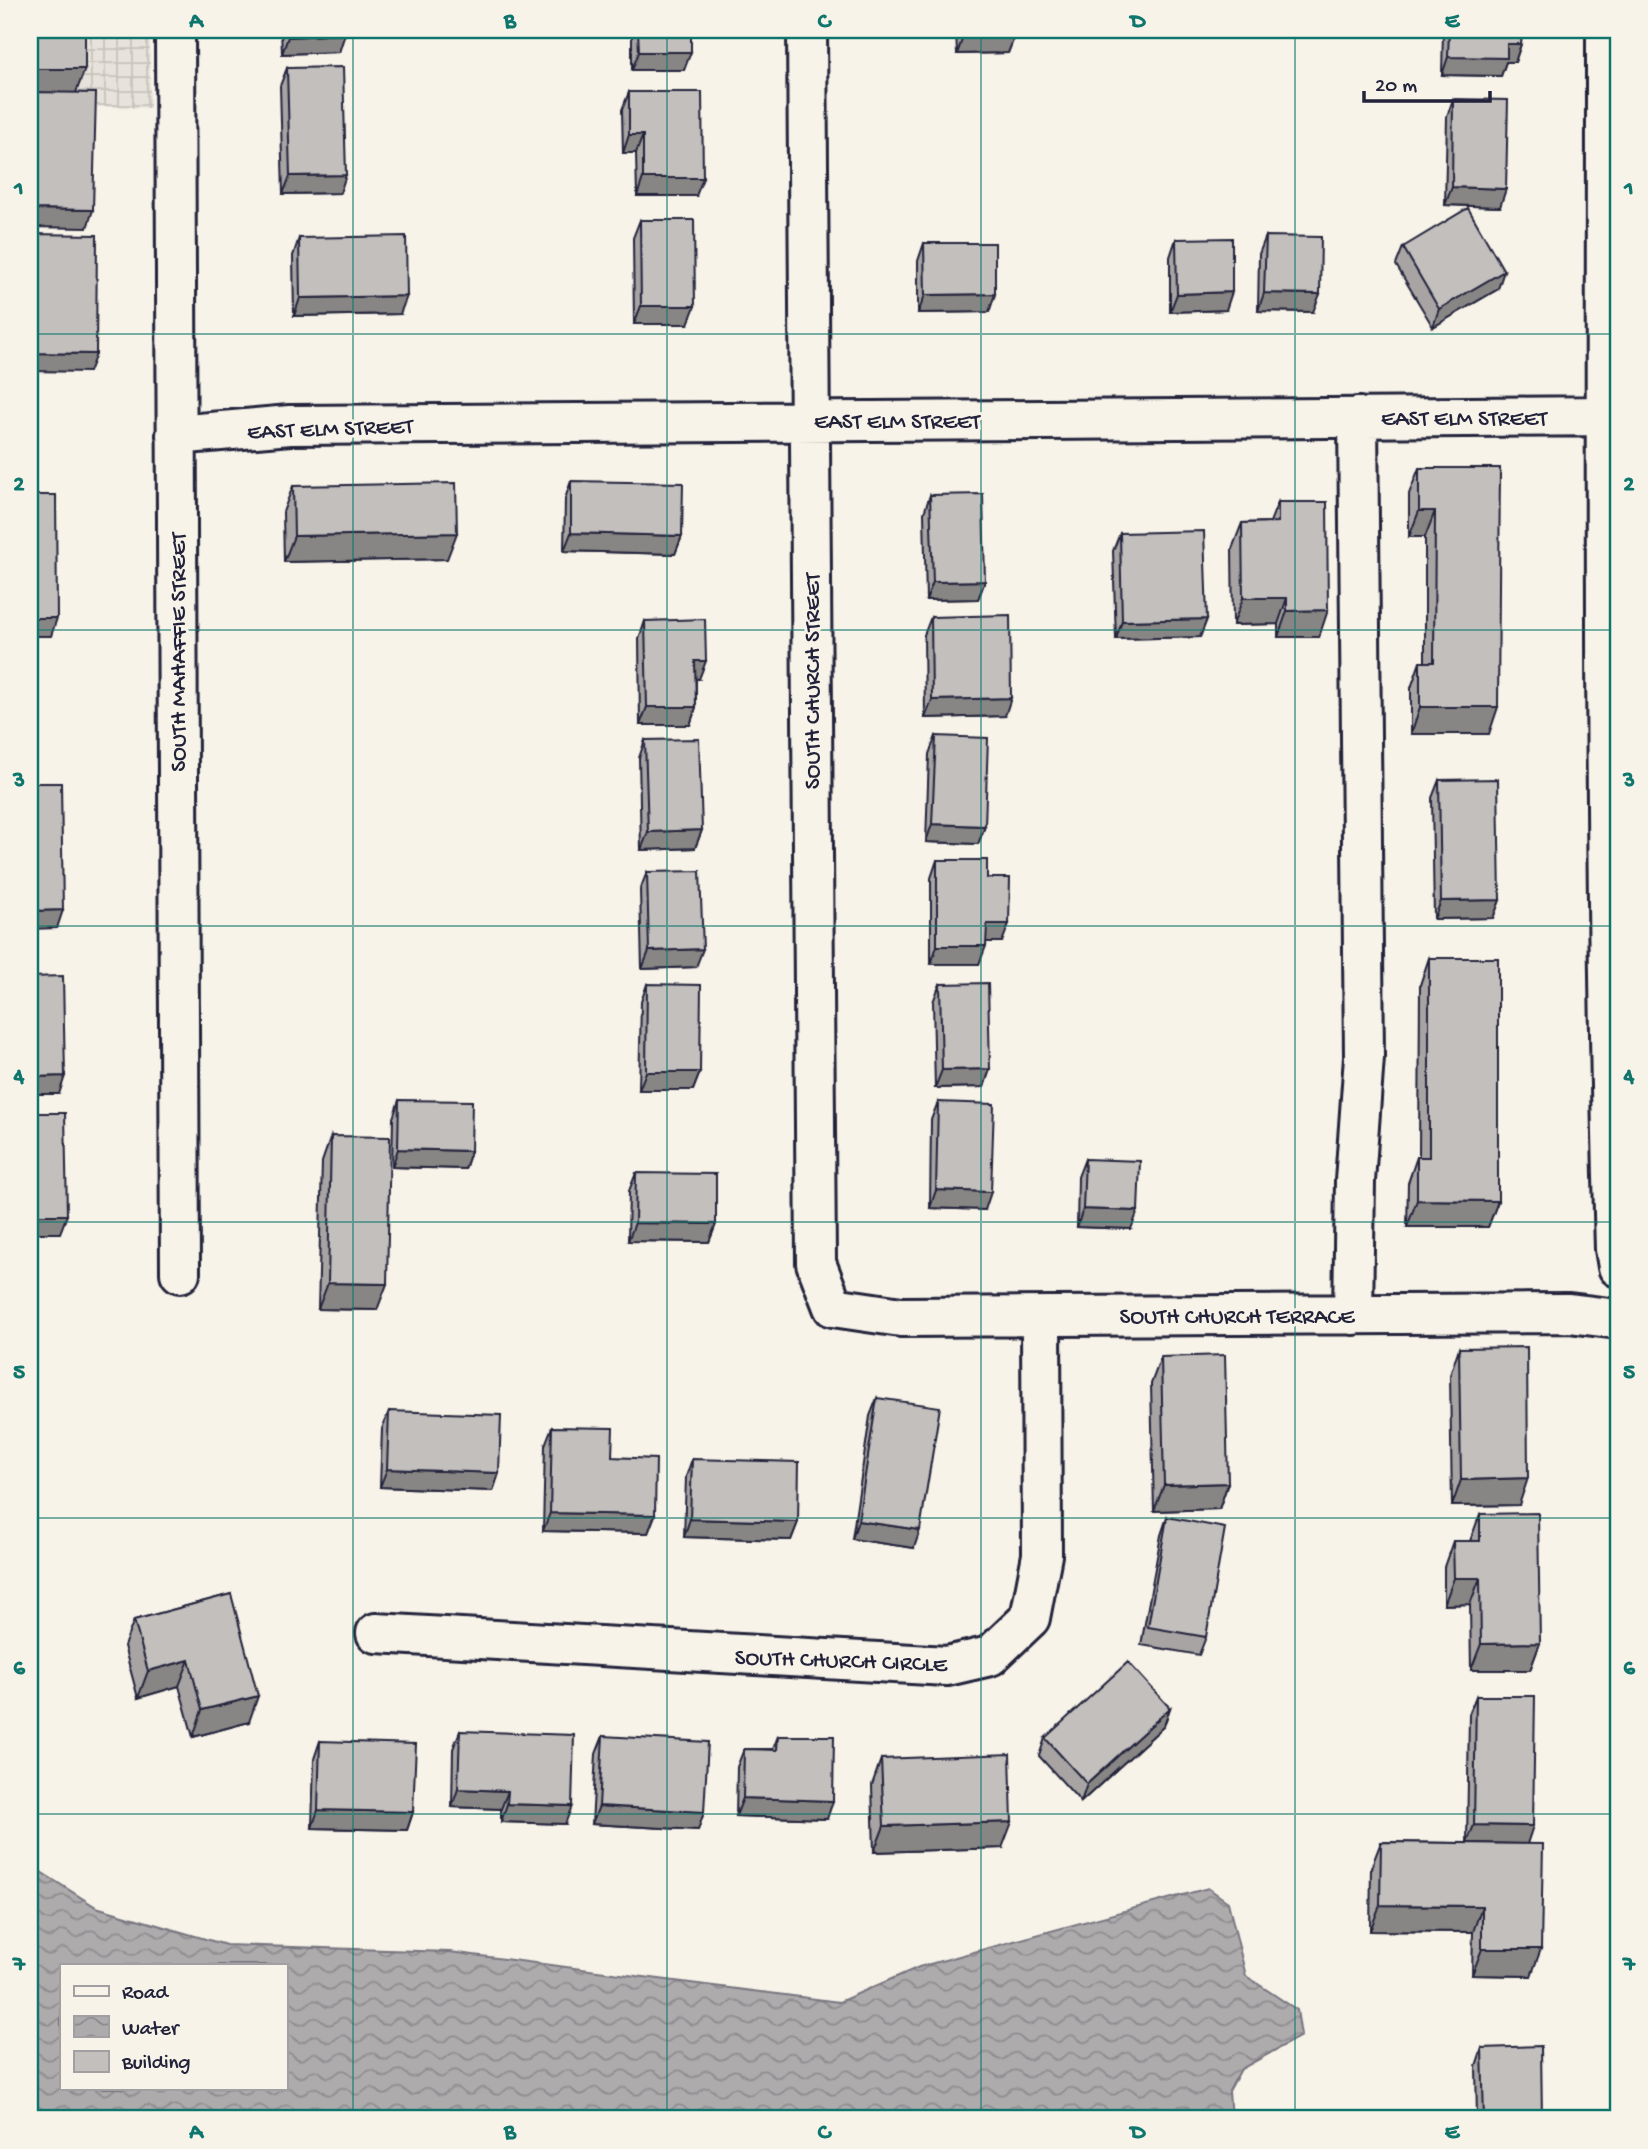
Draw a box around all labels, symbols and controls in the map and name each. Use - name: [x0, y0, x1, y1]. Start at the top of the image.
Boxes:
- text: A: [188, 9, 204, 36]
- text: B: [503, 9, 517, 36]
- text: C: [818, 9, 833, 36]
- text: D: [1129, 9, 1147, 36]
- text: E: [1445, 9, 1461, 36]
- scale bar: [1364, 60, 1490, 104]
- text: 20 m: [1375, 75, 1417, 100]
- text: 1: [13, 176, 24, 203]
- text: 1: [1623, 176, 1634, 203]
- street label: EAST ELM STREET: [1381, 407, 1548, 434]
- street label: EAST ELM STREET: [814, 410, 981, 437]
- street label: EAST ELM STREET: [247, 414, 415, 447]
- text: 2: [13, 472, 25, 499]
- text: 2: [1623, 472, 1635, 499]
- street label: SOUTH MAHAFFIE STREET: [167, 531, 194, 772]
- street label: SOUTH CHURCH STREET: [801, 572, 828, 789]
- text: 3: [12, 768, 25, 795]
- text: 3: [1622, 768, 1635, 795]
- text: 4: [13, 1064, 25, 1091]
- text: 4: [1623, 1064, 1635, 1091]
- street label: SOUTH CHURCH TERRACE: [1120, 1305, 1356, 1332]
- text: 5: [13, 1360, 25, 1387]
- text: 5: [1623, 1360, 1635, 1387]
- street label: SOUTH CHURCH CIRCLE: [734, 1645, 949, 1680]
- text: 6: [13, 1656, 26, 1683]
- text: 6: [1623, 1656, 1636, 1683]
- text: 7: [12, 1952, 26, 1979]
- text: 7: [1622, 1952, 1636, 1979]
- legend: [60, 1964, 287, 2090]
- text: Road: [122, 1982, 170, 2007]
- text: Water: [122, 2018, 180, 2043]
- text: Building: [121, 2052, 191, 2077]
- text: A: [188, 2120, 204, 2147]
- text: B: [503, 2120, 517, 2147]
- text: C: [818, 2120, 833, 2147]
- text: D: [1129, 2120, 1147, 2147]
- text: E: [1445, 2120, 1461, 2147]

